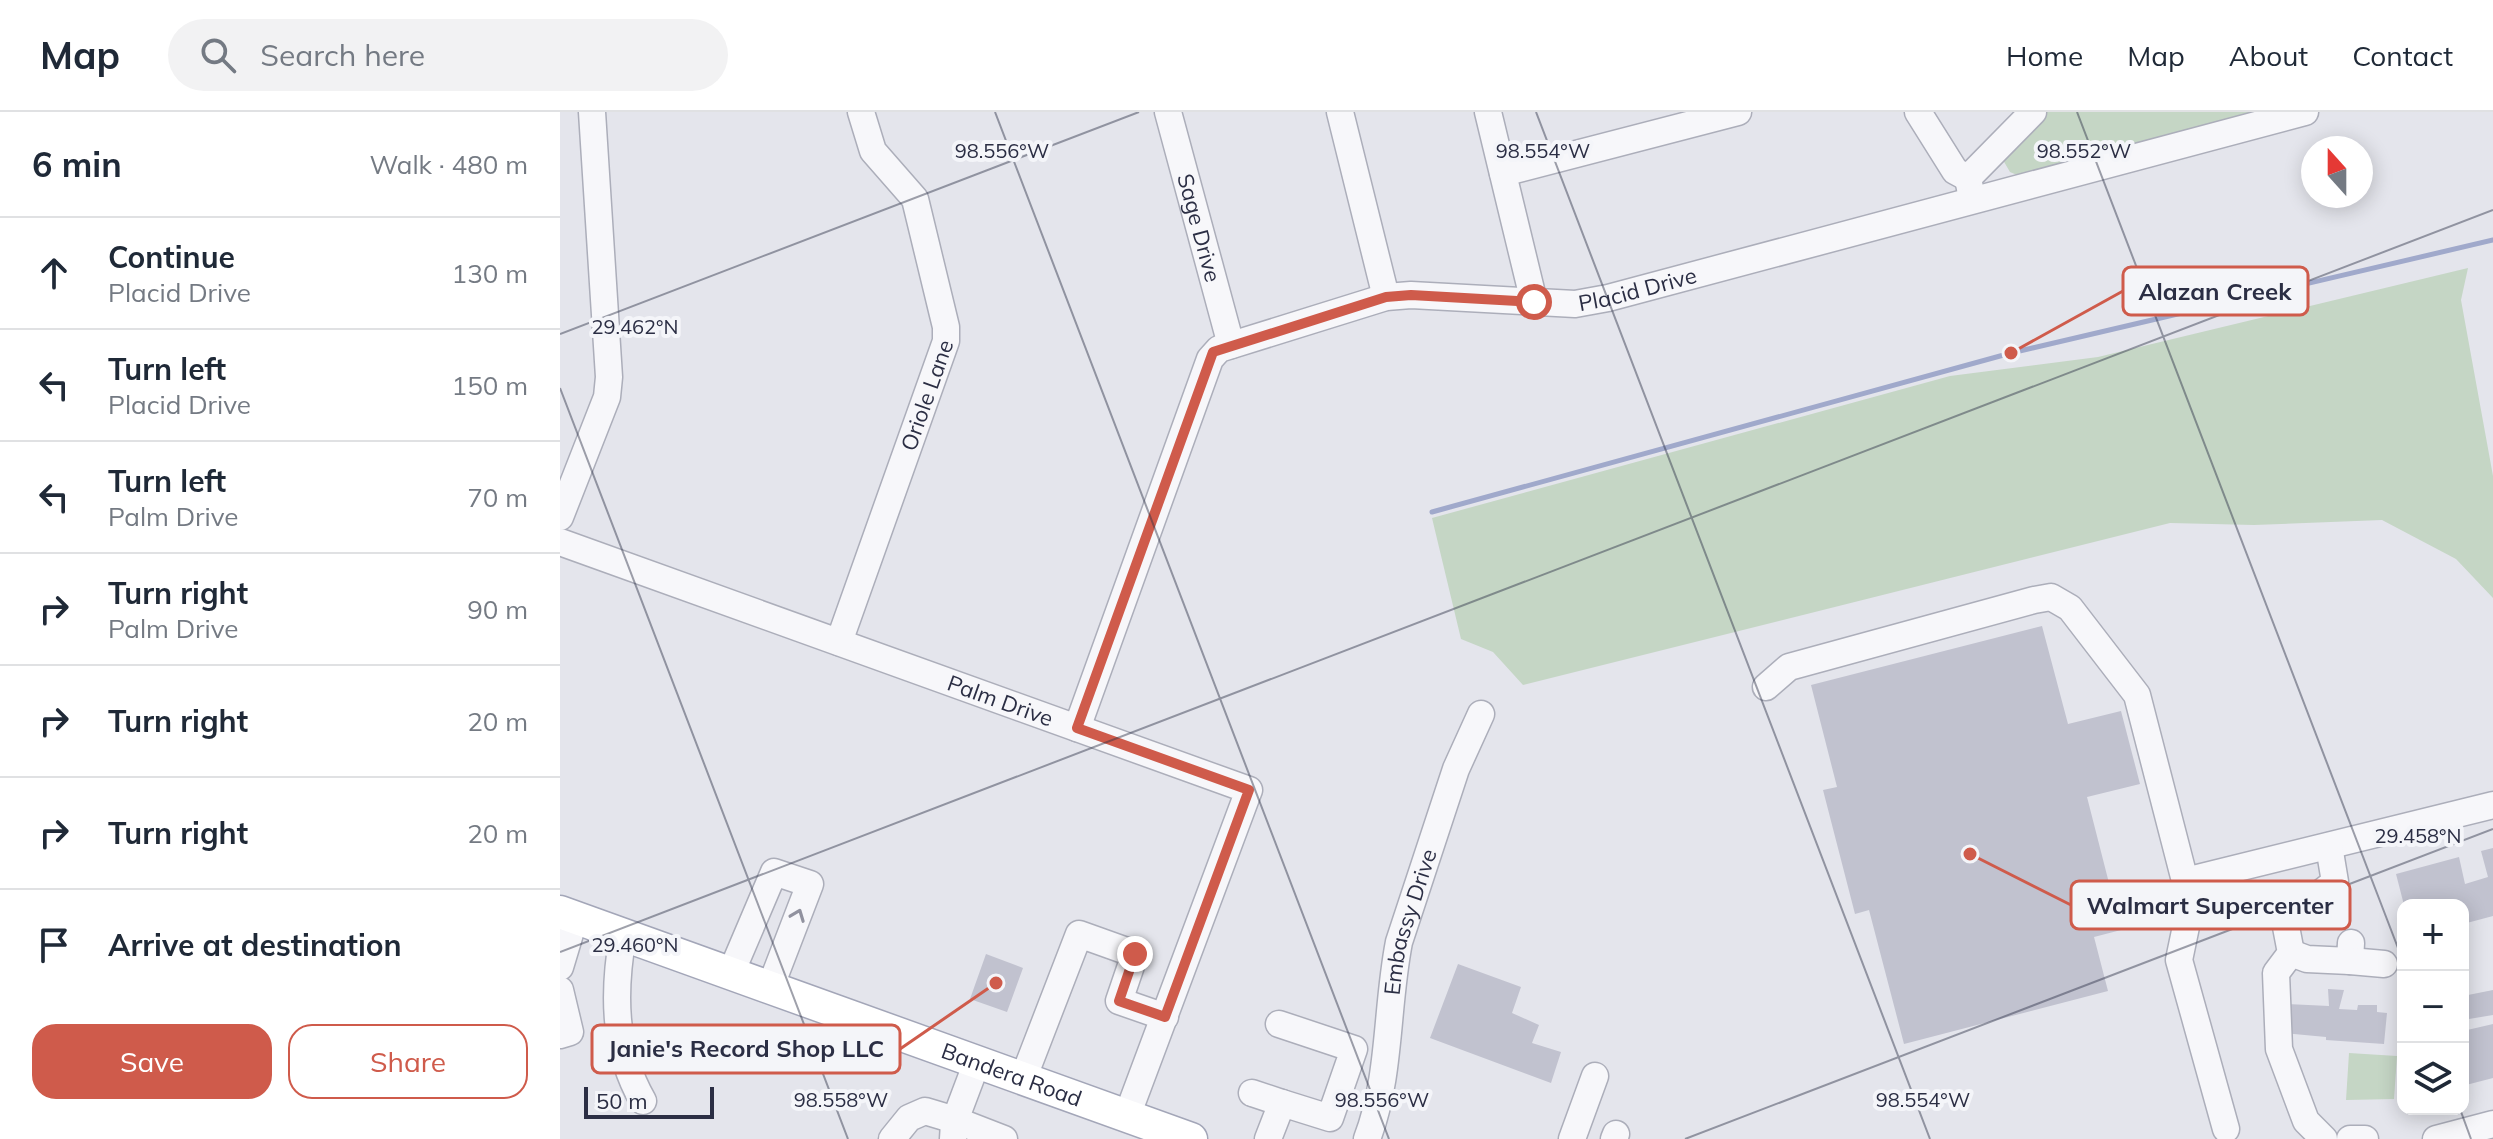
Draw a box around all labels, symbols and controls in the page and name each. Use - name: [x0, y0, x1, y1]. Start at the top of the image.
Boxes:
- search box: [168, 19, 728, 91]
- text: Map: [40, 31, 120, 79]
- icon: search: [196, 33, 240, 77]
- text: Search here: [260, 36, 425, 74]
- text: Home: [2006, 38, 2083, 73]
- text: Map: [2127, 38, 2185, 73]
- text: About: [2229, 38, 2308, 73]
- text: Contact: [2352, 38, 2453, 73]
- north arrow: [2301, 136, 2373, 208]
- text: 98.556°W: [955, 138, 1049, 163]
- text: 98.554°W: [1496, 138, 1590, 163]
- text: 98.552°W: [2037, 138, 2131, 163]
- text: 6 min: [32, 143, 122, 186]
- text: Walk · 480 m: [369, 148, 528, 181]
- street label: Sage Drive: [1171, 171, 1227, 285]
- text: Continue: [108, 238, 235, 276]
- icon: ahead: [32, 251, 76, 295]
- text: 130 m: [452, 257, 528, 290]
- street label: Placid Drive: [1576, 261, 1700, 317]
- callout: Alazan Creek: [2123, 267, 2308, 315]
- text: Placid Drive: [108, 276, 251, 309]
- text: Alazan Creek: [2139, 276, 2292, 306]
- route start: [1516, 284, 1552, 320]
- text: 29.462°N: [592, 314, 678, 339]
- street label: Oriole Lane: [894, 336, 959, 454]
- text: Turn left: [108, 350, 226, 388]
- icon: left: [32, 363, 76, 407]
- text: 150 m: [452, 369, 528, 402]
- text: Placid Drive: [108, 388, 251, 421]
- text: Turn left: [108, 462, 226, 500]
- icon: left: [32, 475, 76, 519]
- text: 70 m: [467, 481, 528, 514]
- text: Palm Drive: [108, 500, 239, 533]
- text: Turn right: [108, 574, 248, 612]
- icon: right: [32, 587, 76, 631]
- text: 90 m: [467, 593, 528, 626]
- text: Palm Drive: [108, 612, 239, 645]
- street label: Palm Drive: [944, 669, 1057, 732]
- icon: right: [32, 699, 76, 743]
- text: Turn right: [108, 702, 248, 740]
- text: 20 m: [467, 705, 528, 738]
- icon: right: [32, 811, 76, 855]
- text: Turn right: [108, 814, 248, 852]
- text: 20 m: [467, 817, 528, 850]
- text: 29.458°N: [2375, 823, 2461, 848]
- street label: Embassy Drive: [1378, 845, 1443, 997]
- callout: Walmart Supercenter: [2071, 881, 2350, 929]
- text: Walmart Supercenter: [2087, 890, 2334, 920]
- map controls: [2397, 899, 2469, 1115]
- button: +: [2397, 899, 2469, 971]
- one-way arrow: [788, 909, 805, 923]
- icon: arrive: [32, 923, 76, 967]
- text: Arrive at destination: [108, 926, 402, 964]
- text: 29.460°N: [592, 932, 678, 957]
- route end: [1117, 936, 1153, 972]
- button: −: [2397, 971, 2469, 1043]
- button: Save: [32, 1024, 272, 1099]
- button: Share: [288, 1024, 528, 1099]
- callout: Janie's Record Shop LLC: [592, 1025, 900, 1073]
- text: Janie's Record Shop LLC: [608, 1033, 884, 1063]
- street label: Bandera Road: [938, 1036, 1086, 1113]
- button: layers: [2397, 1043, 2469, 1115]
- scale bar: [584, 1083, 714, 1119]
- text: 50 m: [596, 1087, 647, 1115]
- text: 98.558°W: [794, 1087, 888, 1112]
- text: 98.556°W: [1335, 1087, 1429, 1112]
- text: 98.554°W: [1876, 1087, 1970, 1112]

